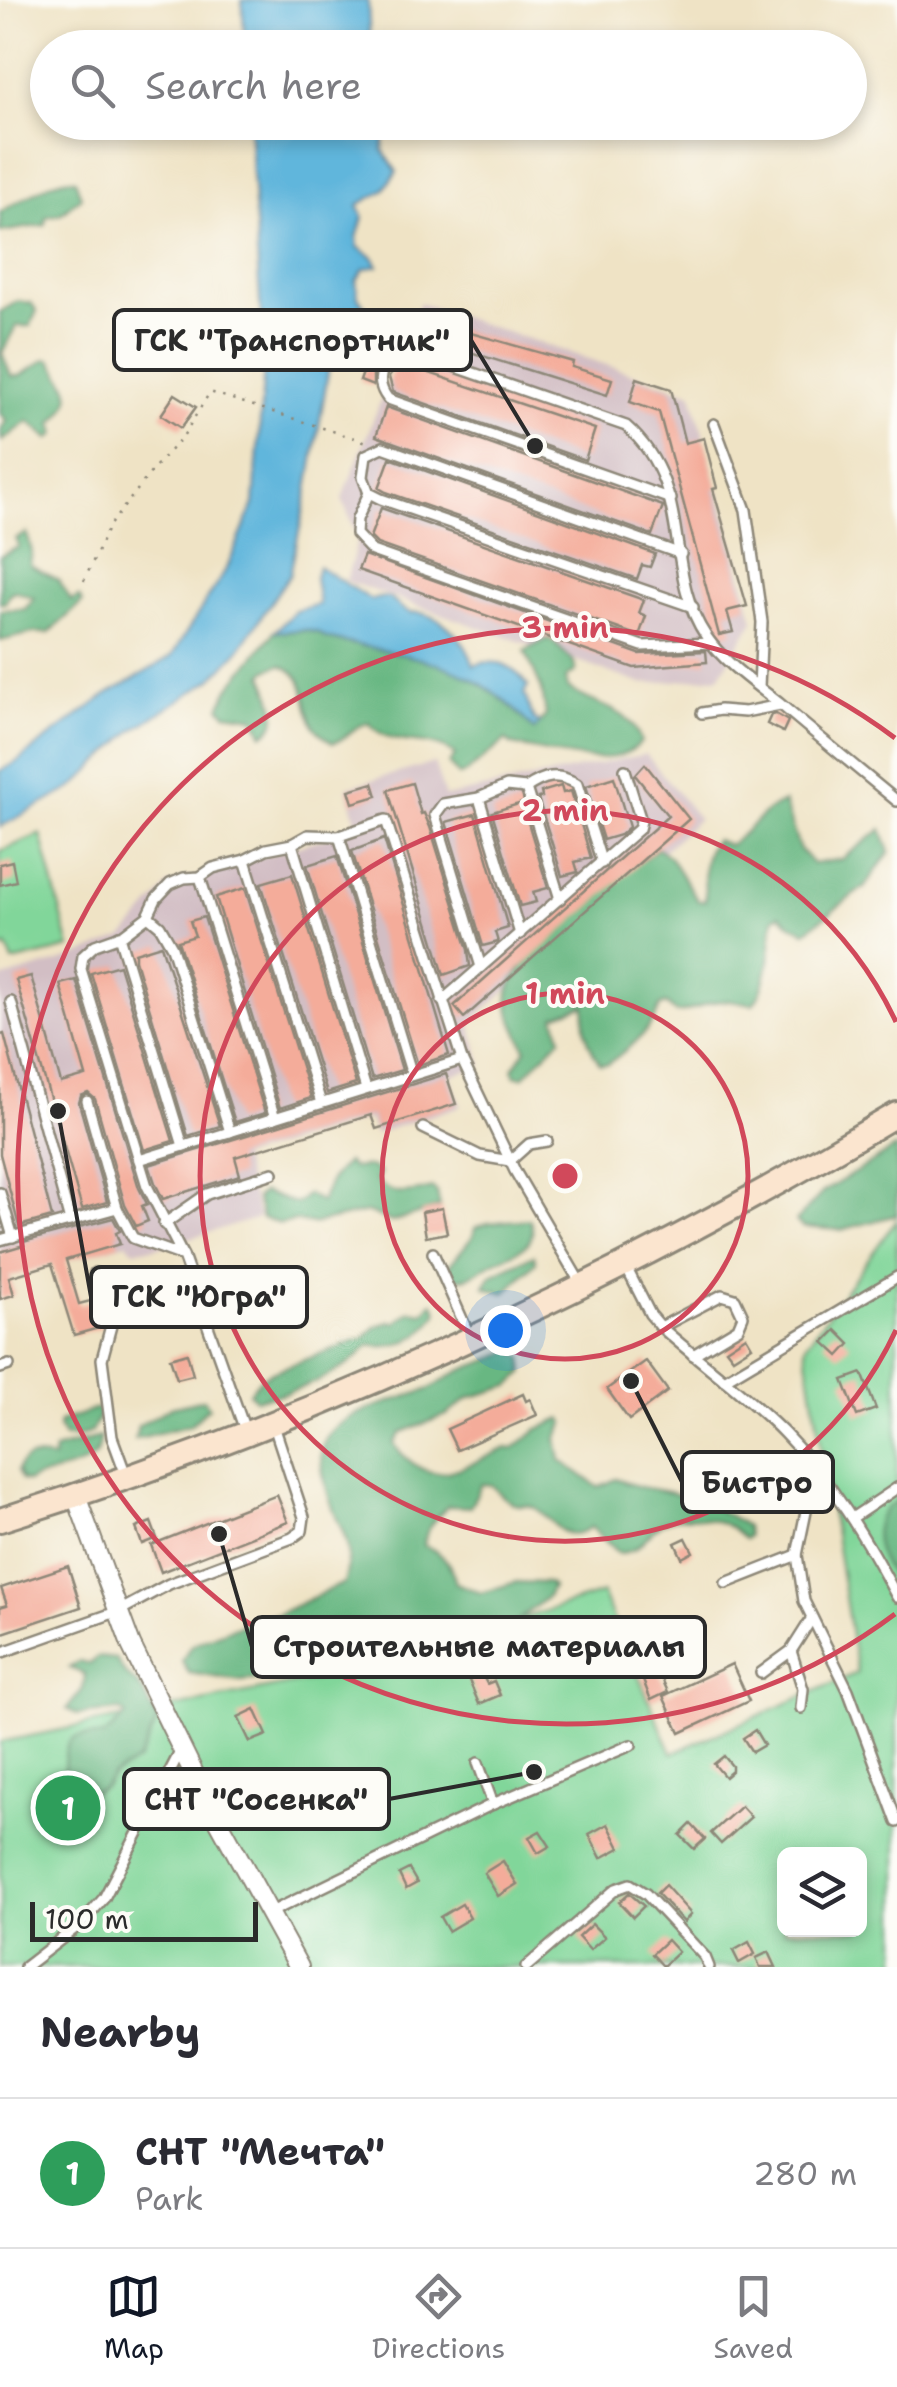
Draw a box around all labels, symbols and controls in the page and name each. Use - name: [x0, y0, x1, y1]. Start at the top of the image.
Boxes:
- search box: [30, 30, 867, 140]
- icon: search: [65, 58, 120, 113]
- text: Search here: [145, 60, 362, 111]
- callout: ГСК "Транспортник": [114, 310, 471, 370]
- text: ГСК "Транспортник": [134, 320, 450, 361]
- text: 3 min: [521, 607, 609, 648]
- text: 2 min: [521, 790, 609, 831]
- text: 1 min: [525, 973, 605, 1014]
- centre of rings: [547, 1158, 583, 1194]
- callout: ГСК "Югра": [91, 1267, 307, 1327]
- text: ГСК "Югра": [111, 1276, 287, 1317]
- your location: [480, 1305, 531, 1356]
- callout: Бистро: [682, 1452, 833, 1512]
- text: Бистро: [701, 1462, 813, 1503]
- callout: Строительные материалы: [252, 1617, 705, 1677]
- text: Строительные материалы: [273, 1626, 685, 1667]
- callout: СНТ "Сосенка": [124, 1769, 389, 1829]
- pin: 1: [36, 1770, 100, 1846]
- text: СНТ "Сосенка": [144, 1779, 368, 1820]
- map controls: [777, 1847, 867, 1937]
- button: layers: [777, 1847, 867, 1937]
- scale bar: [30, 1897, 258, 1942]
- text: 100 m: [45, 1900, 129, 1938]
- text: Nearby: [40, 2004, 200, 2060]
- text: СНТ "Мечта": [135, 2126, 385, 2177]
- text: 1: [65, 2152, 80, 2195]
- text: 280 m: [753, 2152, 857, 2195]
- text: Park: [135, 2177, 204, 2220]
- tab: Map: [104, 2269, 164, 2367]
- tab: Directions: [372, 2269, 505, 2367]
- tab: Saved: [713, 2269, 793, 2367]

